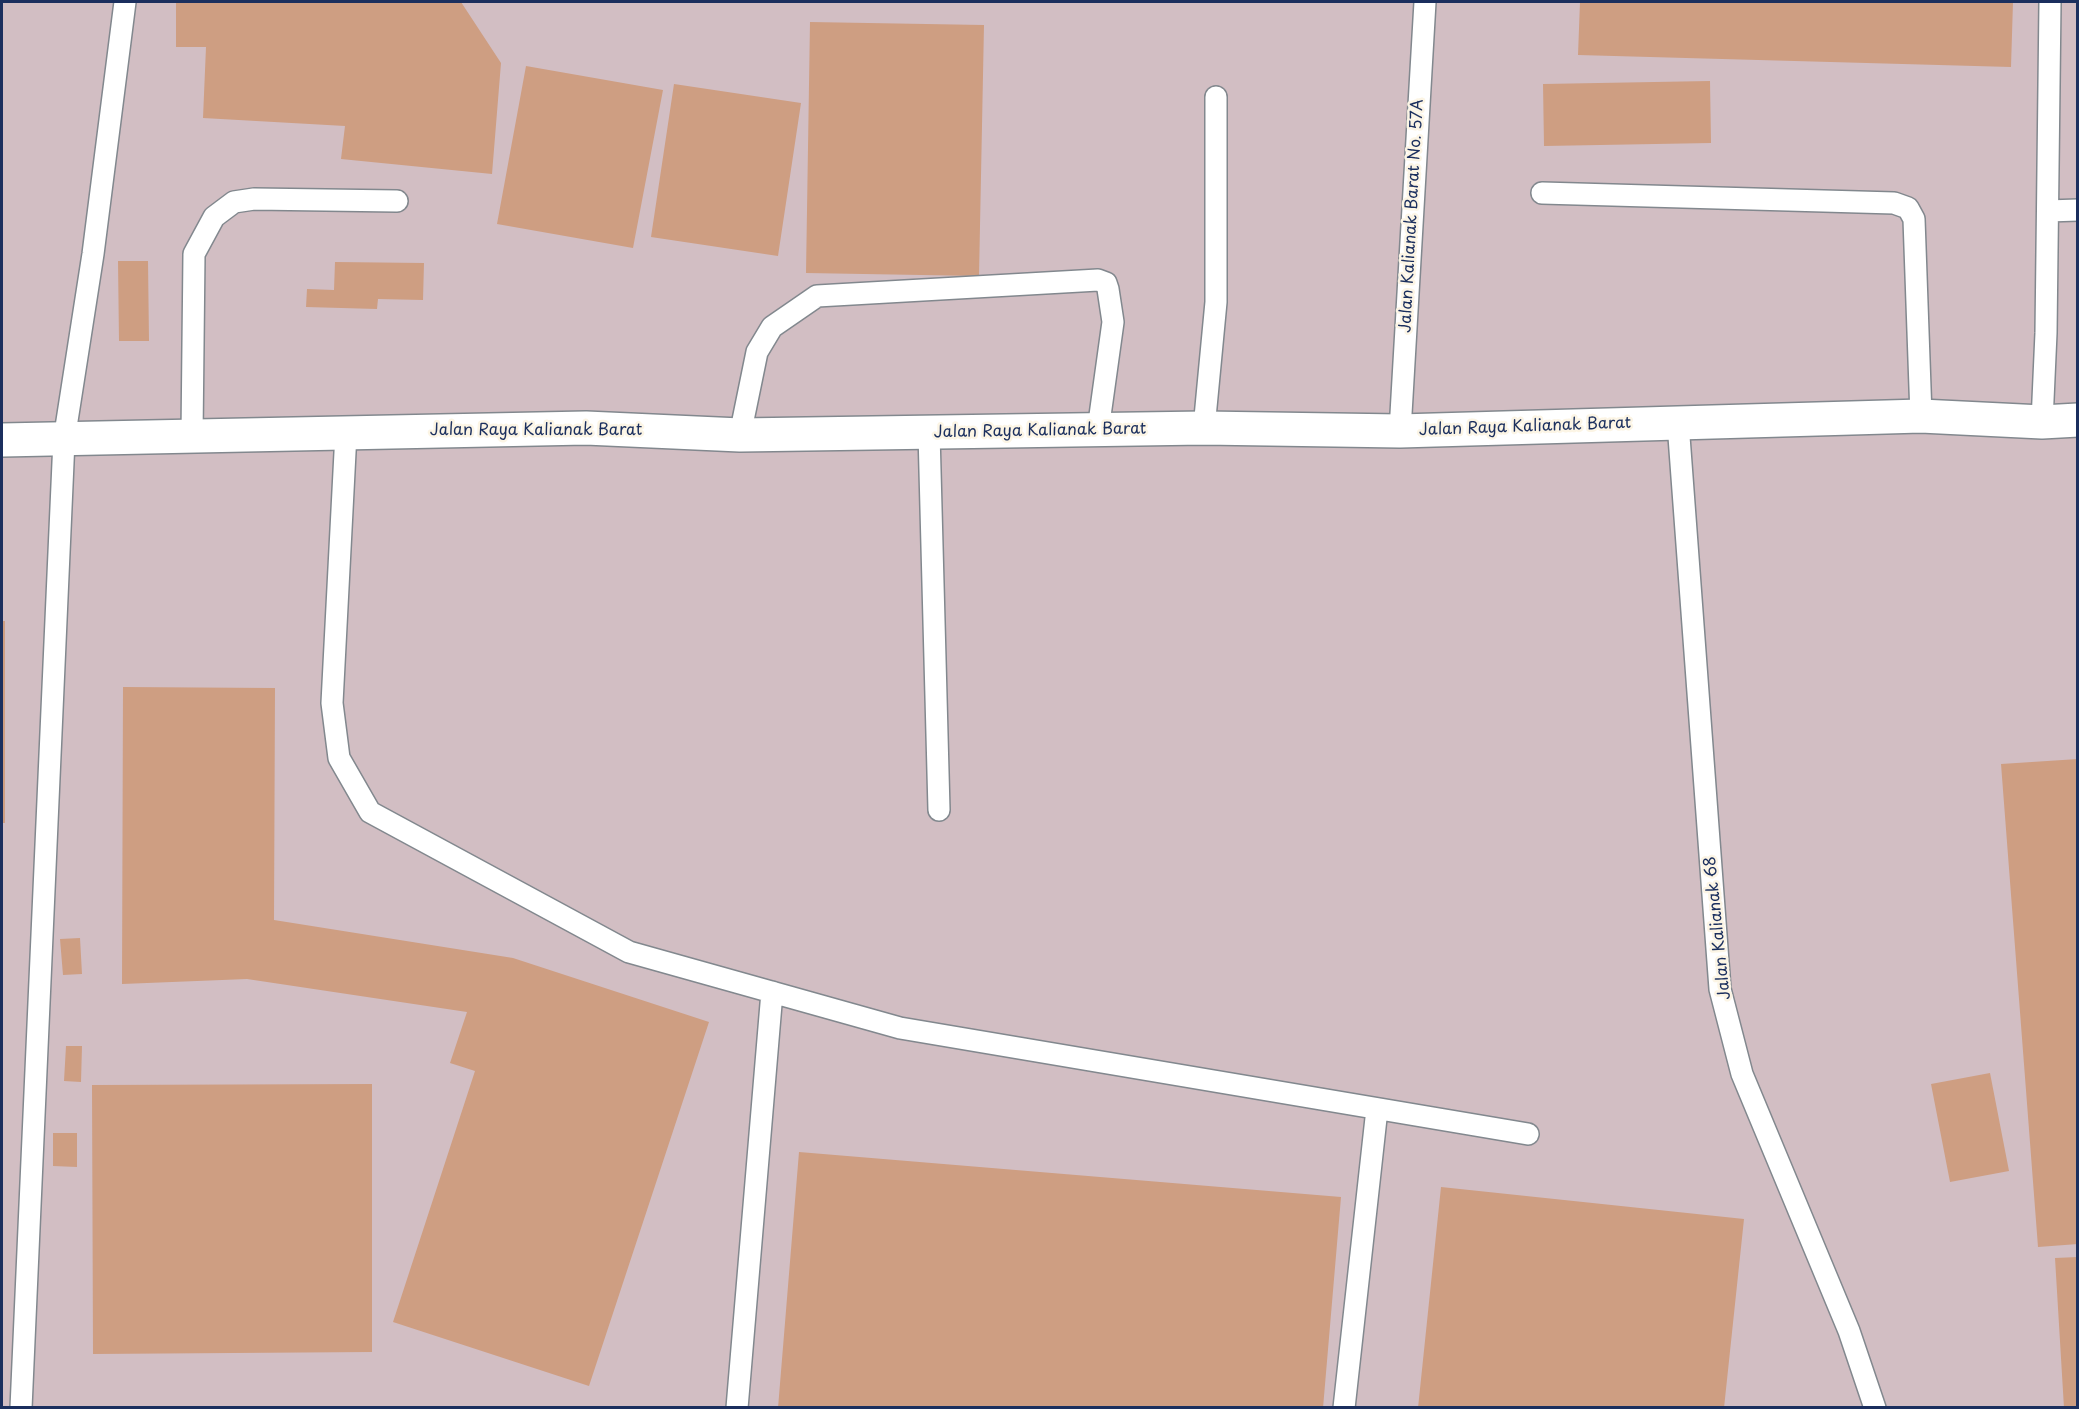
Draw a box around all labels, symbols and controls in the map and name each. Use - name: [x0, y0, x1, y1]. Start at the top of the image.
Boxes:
- street label: Jalan Kalianak Barat No. 57A: [1396, 99, 1428, 333]
- street label: Jalan Raya Kalianak Barat: [1418, 414, 1632, 440]
- street label: Jalan Raya Kalianak Barat: [934, 420, 1146, 442]
- street label: Jalan Raya Kalianak Barat: [430, 421, 642, 441]
- street label: Jalan Kalianak 68: [1701, 855, 1735, 1001]

